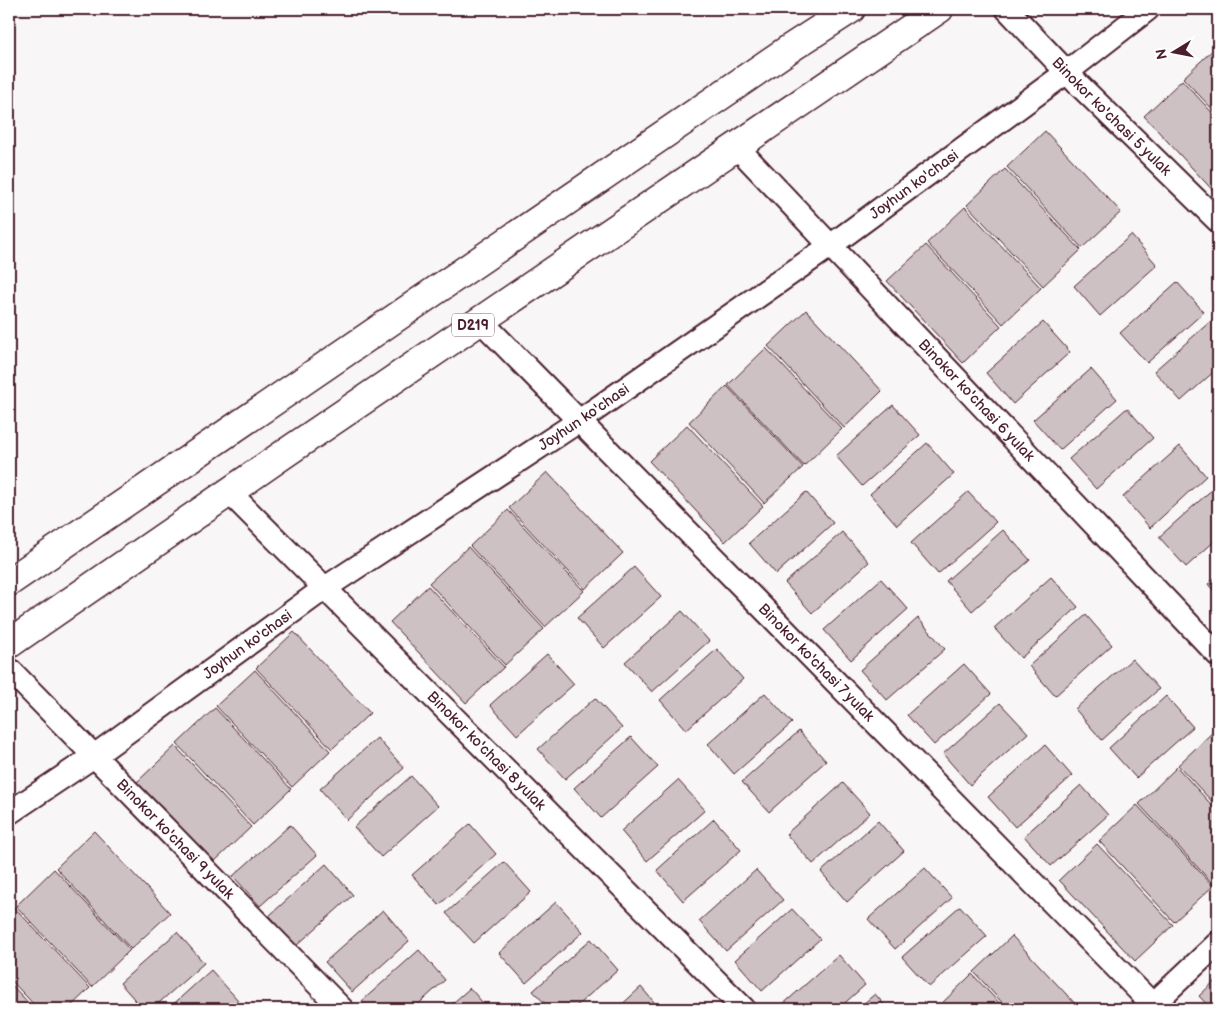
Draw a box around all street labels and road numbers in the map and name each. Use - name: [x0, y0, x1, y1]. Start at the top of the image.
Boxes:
- street label: Binokor ko'chasi 5 yulak: [1048, 53, 1176, 180]
- street label: Joyhun ko'chasi: [866, 146, 963, 224]
- road number: D219: [452, 314, 494, 336]
- street label: Binokor ko'chasi 6 yulak: [914, 335, 1039, 466]
- street label: Joyhun ko'chasi: [535, 380, 633, 455]
- street label: Binokor ko'chasi 7 yulak: [754, 600, 879, 726]
- street label: Joyhun ko'chasi: [199, 606, 296, 684]
- street label: Binokor ko'chasi 8 yulak: [423, 687, 550, 815]
- street label: Binokor ko'chasi 9 yulak: [112, 775, 239, 904]

